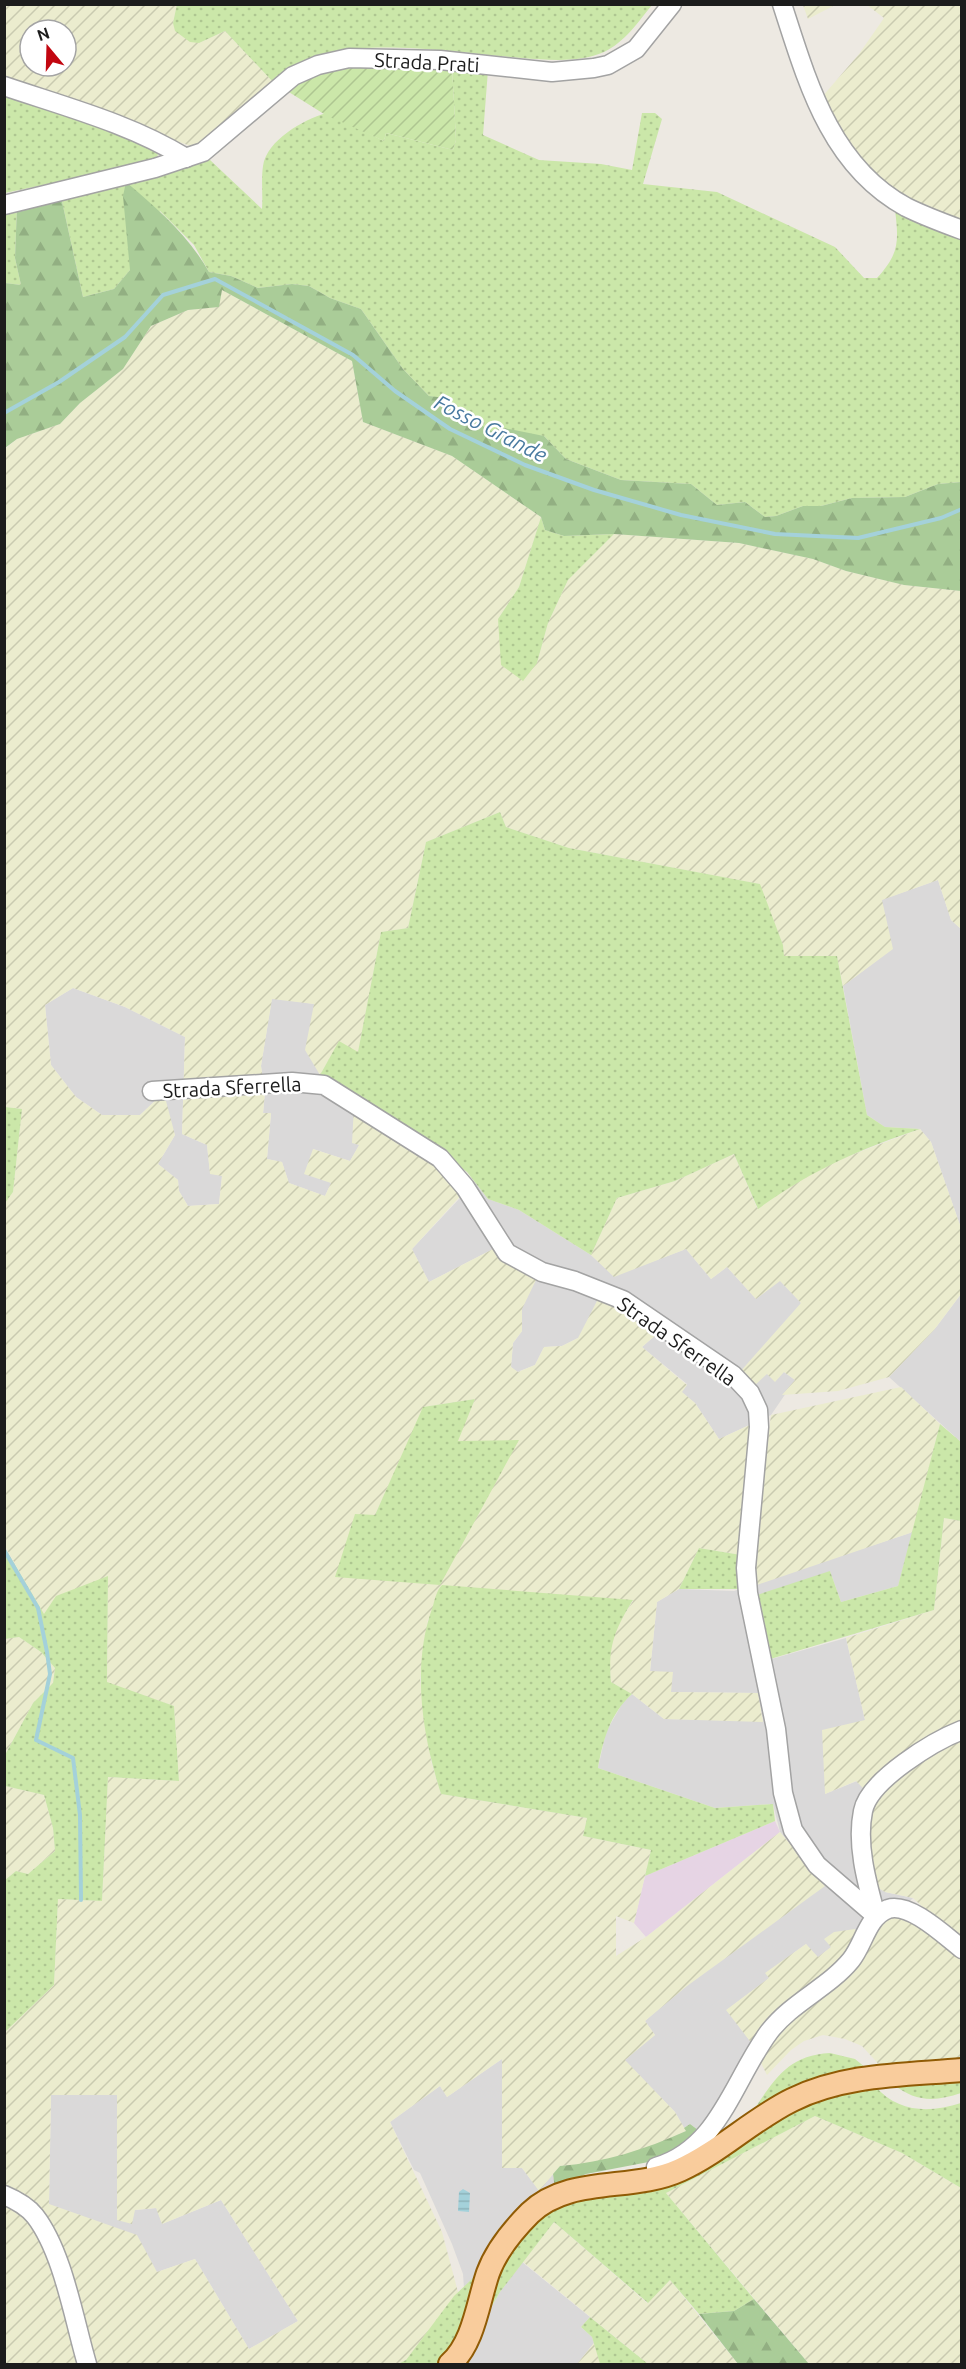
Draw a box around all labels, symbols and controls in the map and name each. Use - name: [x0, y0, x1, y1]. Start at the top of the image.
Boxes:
- north arrow: [18, 18, 78, 78]
- text: N: [35, 23, 52, 44]
- street label: Strada Prati: [374, 48, 480, 76]
- water label: Fosso Grande: [431, 389, 552, 467]
- street label: Strada Sferrella: [162, 1072, 302, 1102]
- street label: Strada Sferrella: [614, 1292, 740, 1390]

